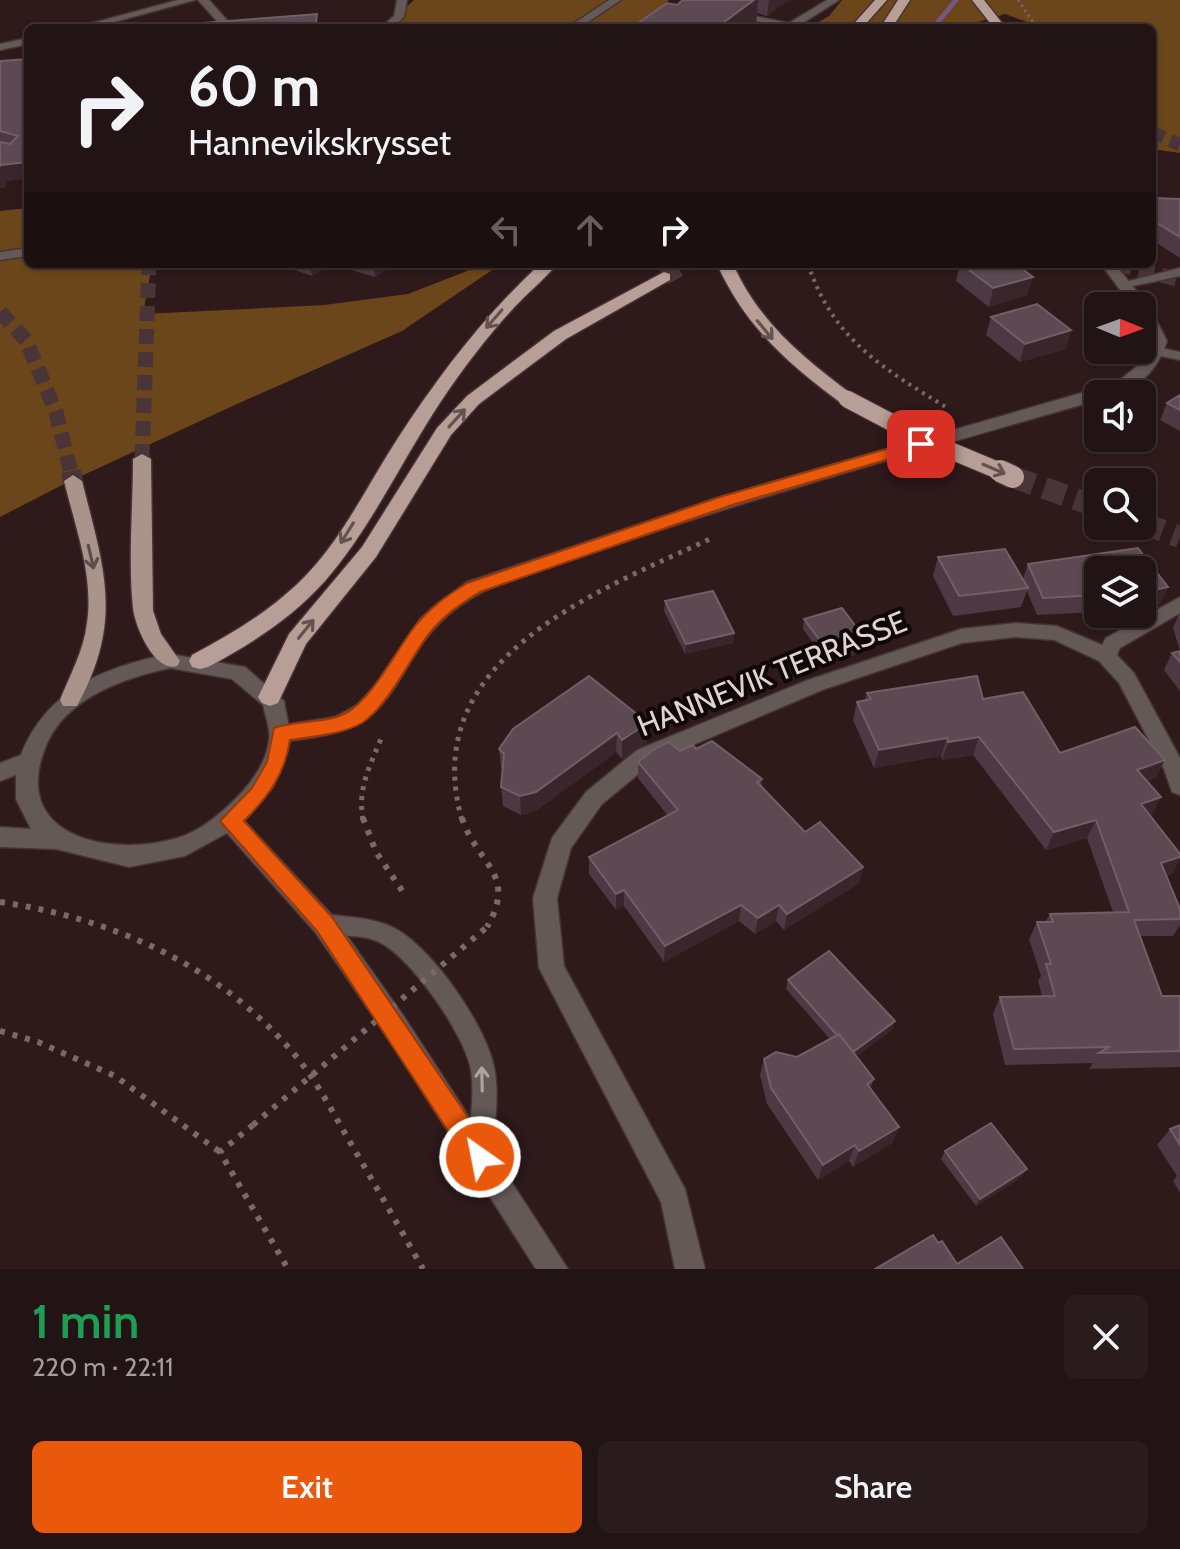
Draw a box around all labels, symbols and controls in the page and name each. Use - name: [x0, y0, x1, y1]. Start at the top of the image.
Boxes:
- text: 60 m: [188, 52, 320, 120]
- icon: right: [56, 56, 160, 160]
- text: Hannevikskrysset: [188, 120, 451, 164]
- icon: left: [484, 208, 528, 252]
- icon: ahead: [568, 208, 612, 252]
- icon: right: [652, 208, 696, 252]
- north arrow: [1084, 292, 1156, 364]
- map controls: [1084, 292, 1156, 628]
- one-way arrow: [485, 308, 503, 329]
- one-way arrow: [756, 320, 774, 340]
- button: sound: [1084, 380, 1156, 452]
- one-way arrow: [447, 408, 466, 428]
- pin: [887, 410, 955, 478]
- icon: arrive: [899, 422, 943, 466]
- one-way arrow: [981, 462, 1006, 477]
- button: search: [1084, 468, 1156, 540]
- one-way arrow: [339, 522, 356, 544]
- one-way arrow: [84, 544, 99, 569]
- button: layers: [1084, 556, 1156, 628]
- street label: HANNEVIK TERRASSE: [632, 603, 912, 744]
- one-way arrow: [297, 619, 315, 640]
- one-way arrow: [474, 1066, 489, 1093]
- position arrow: [438, 1115, 522, 1199]
- text: 1 min: [32, 1292, 139, 1350]
- button: close: [1064, 1295, 1148, 1379]
- text: 220 m · 22:11: [32, 1351, 174, 1383]
- button: Exit: [32, 1441, 582, 1533]
- button: Share: [598, 1441, 1148, 1533]

